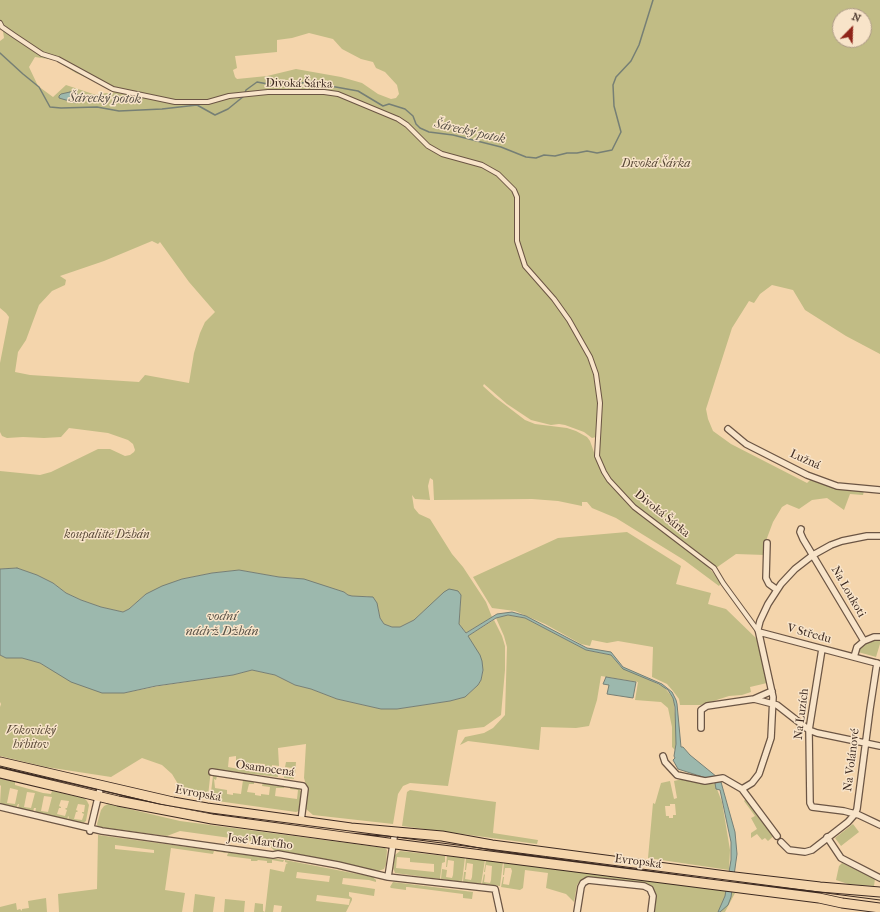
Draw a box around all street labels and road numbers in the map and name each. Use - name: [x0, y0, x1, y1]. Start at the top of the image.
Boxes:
- street label: Divoká Šárka: [265, 76, 333, 92]
- street label: Lužná: [788, 447, 822, 473]
- street label: Divoká Šárka: [631, 487, 693, 541]
- street label: Na Loukoti: [828, 564, 868, 620]
- street label: V Středu: [785, 621, 833, 647]
- street label: Na Luzích: [792, 687, 812, 741]
- street label: Na Volánové: [841, 728, 863, 792]
- street label: Osamocená: [235, 758, 295, 780]
- street label: Evropská: [174, 783, 222, 805]
- street label: José Martího: [227, 831, 293, 853]
- street label: Evropská: [614, 852, 662, 872]

